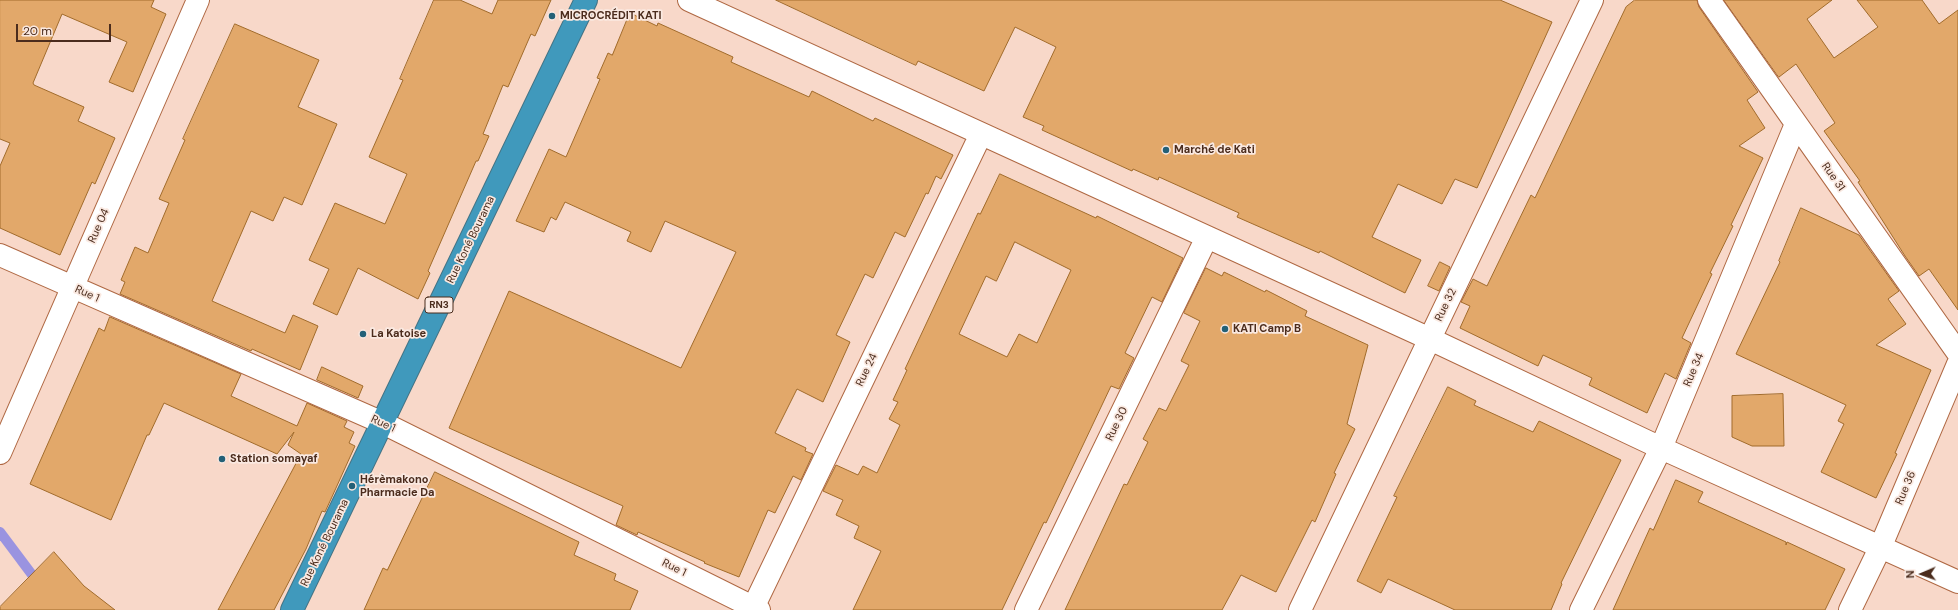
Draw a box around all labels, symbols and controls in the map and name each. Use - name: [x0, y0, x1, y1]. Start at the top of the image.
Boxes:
- place label: MICROCRÉDIT KATI: [560, 9, 662, 23]
- marker: MICROCRÉDIT KATI: [547, 11, 557, 21]
- scale bar: [18, 16, 113, 42]
- text: 20 m: [23, 23, 52, 39]
- place label: Marché de Kati: [1174, 143, 1255, 157]
- marker: Marché de Kati: [1161, 145, 1171, 155]
- street label: Rue 31: [1818, 160, 1848, 194]
- street label: Rue Koné Bourama: [444, 194, 498, 286]
- street label: Rue 04: [86, 207, 112, 245]
- street label: Rue 1: [73, 283, 101, 305]
- street label: Rue 32: [1432, 286, 1460, 324]
- road number: RN3: [425, 297, 453, 313]
- place label: KATI Camp B: [1233, 322, 1301, 336]
- marker: KATI Camp B: [1220, 324, 1230, 334]
- place label: La Katoise: [371, 327, 426, 341]
- marker: La Katoise: [358, 329, 368, 339]
- street label: Rue 24: [853, 351, 881, 389]
- street label: Rue 34: [1681, 351, 1707, 389]
- street label: Rue 30: [1103, 405, 1131, 443]
- street label: Rue 1: [369, 413, 397, 435]
- place label: Station somayaf: [230, 452, 318, 466]
- marker: Station somayaf: [217, 454, 227, 464]
- street label: Rue 36: [1893, 469, 1919, 507]
- place label: Hérèmakono Pharmacie Da: [360, 473, 434, 499]
- marker: Hérèmakono Pharmacie Da: [347, 481, 357, 491]
- street label: Rue Koné Bourama: [298, 497, 352, 589]
- north arrow: [1902, 554, 1942, 594]
- street label: Rue 1: [660, 556, 688, 580]
- text: N: [1903, 570, 1917, 579]

